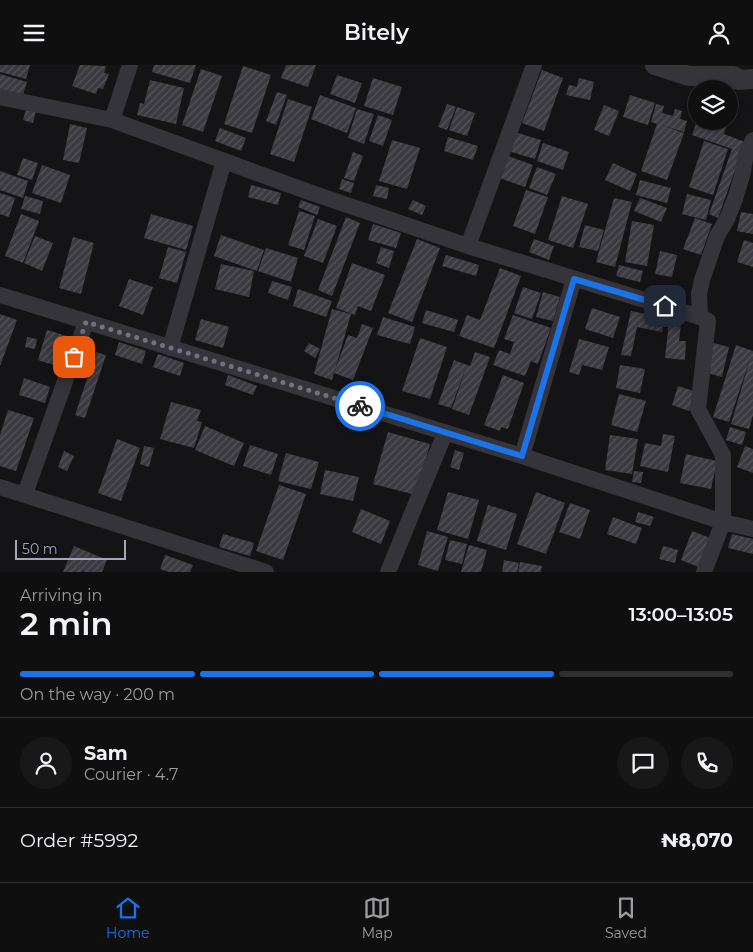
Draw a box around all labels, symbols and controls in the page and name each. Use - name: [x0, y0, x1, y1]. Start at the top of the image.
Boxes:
- icon: menu: [20, 19, 48, 47]
- text: Bitely: [344, 19, 409, 46]
- icon: person: [705, 19, 733, 47]
- map controls: [688, 80, 738, 130]
- button: layers: [688, 80, 738, 130]
- pin: [644, 285, 686, 327]
- icon: home: [651, 292, 679, 320]
- pin: [53, 336, 95, 378]
- icon: bag: [60, 343, 88, 371]
- courier: [335, 381, 385, 431]
- icon: bike: [346, 392, 374, 420]
- scale bar: [15, 537, 126, 560]
- text: 50 m: [22, 540, 58, 558]
- text: Arriving in: [20, 586, 102, 605]
- text: 13:00–13:05: [628, 603, 733, 626]
- text: 2 min: [20, 604, 112, 643]
- text: On the way · 200 m: [20, 685, 175, 704]
- button: person: [20, 737, 72, 789]
- button: chat: [617, 737, 669, 789]
- button: phone: [681, 737, 733, 789]
- text: Sam: [84, 742, 128, 765]
- text: Courier · 4.7: [84, 765, 178, 784]
- text: Order #5992: [20, 829, 138, 852]
- text: ₦8,070: [661, 829, 733, 852]
- tab: Home: [106, 894, 150, 942]
- tab: Map: [362, 894, 393, 942]
- tab: Saved: [605, 894, 647, 942]

